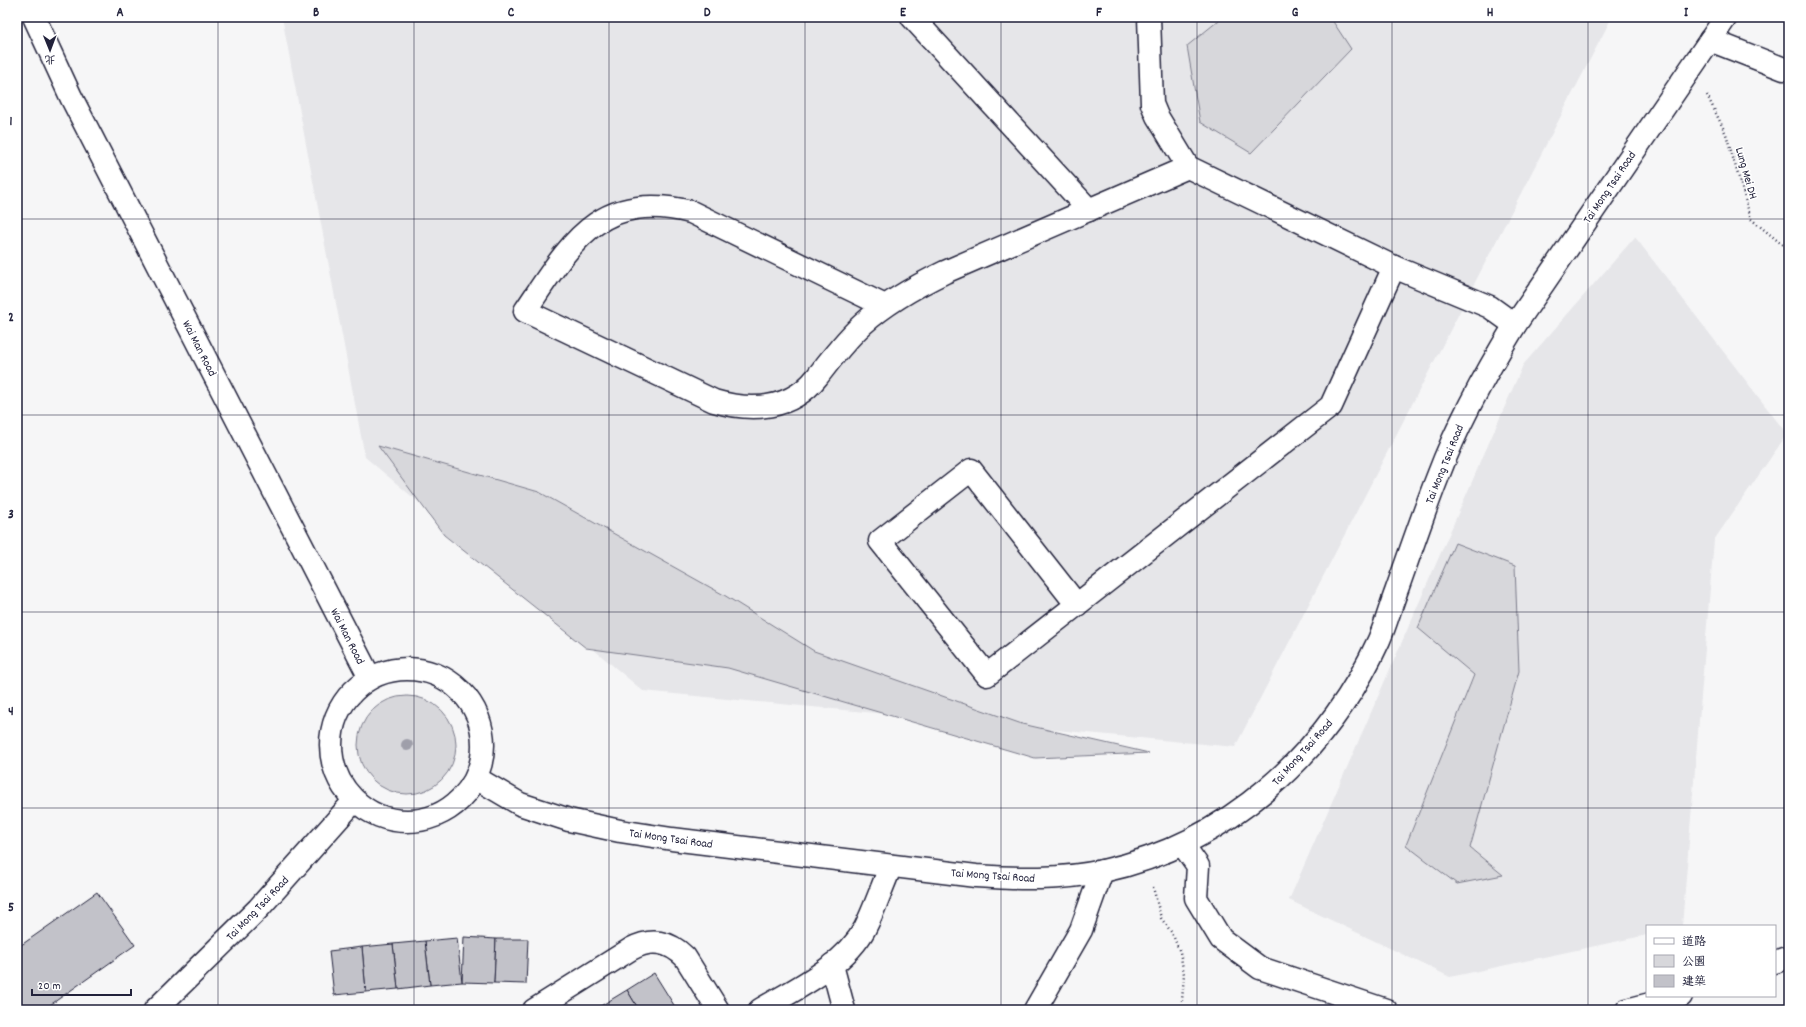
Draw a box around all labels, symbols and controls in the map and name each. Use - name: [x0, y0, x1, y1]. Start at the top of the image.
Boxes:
- text: A: [116, 4, 124, 23]
- text: B: [313, 4, 319, 23]
- text: C: [508, 4, 515, 23]
- text: D: [704, 4, 711, 23]
- text: E: [900, 4, 907, 23]
- text: F: [1096, 4, 1102, 23]
- text: G: [1292, 4, 1299, 23]
- text: H: [1487, 4, 1494, 23]
- text: I: [1684, 4, 1689, 23]
- north arrow: [30, 30, 70, 70]
- text: 北: [45, 50, 56, 66]
- text: 1: [10, 113, 13, 132]
- street label: Lung Mei DH: [1730, 145, 1761, 201]
- street label: Tai Mong Tsai Road: [1580, 148, 1641, 227]
- text: 2: [8, 309, 14, 328]
- street label: Wai Man Road: [177, 318, 220, 380]
- street label: Tai Mong Tsai Road: [1422, 422, 1469, 507]
- text: 3: [8, 506, 14, 525]
- street label: Wai Man Road: [325, 606, 368, 668]
- text: 4: [8, 703, 14, 722]
- street label: Tai Mong Tsai Road: [1269, 716, 1338, 790]
- street label: Tai Mong Tsai Road: [628, 825, 714, 854]
- street label: Tai Mong Tsai Road: [950, 865, 1035, 888]
- street label: Tai Mong Tsai Road: [223, 873, 293, 945]
- text: 5: [8, 899, 14, 918]
- legend: [1646, 925, 1776, 997]
- text: 道路: [1682, 934, 1706, 951]
- text: 公園: [1682, 954, 1706, 971]
- scale bar: [32, 971, 131, 997]
- text: 建築: [1682, 974, 1706, 991]
- text: 20 m: [38, 978, 61, 995]

